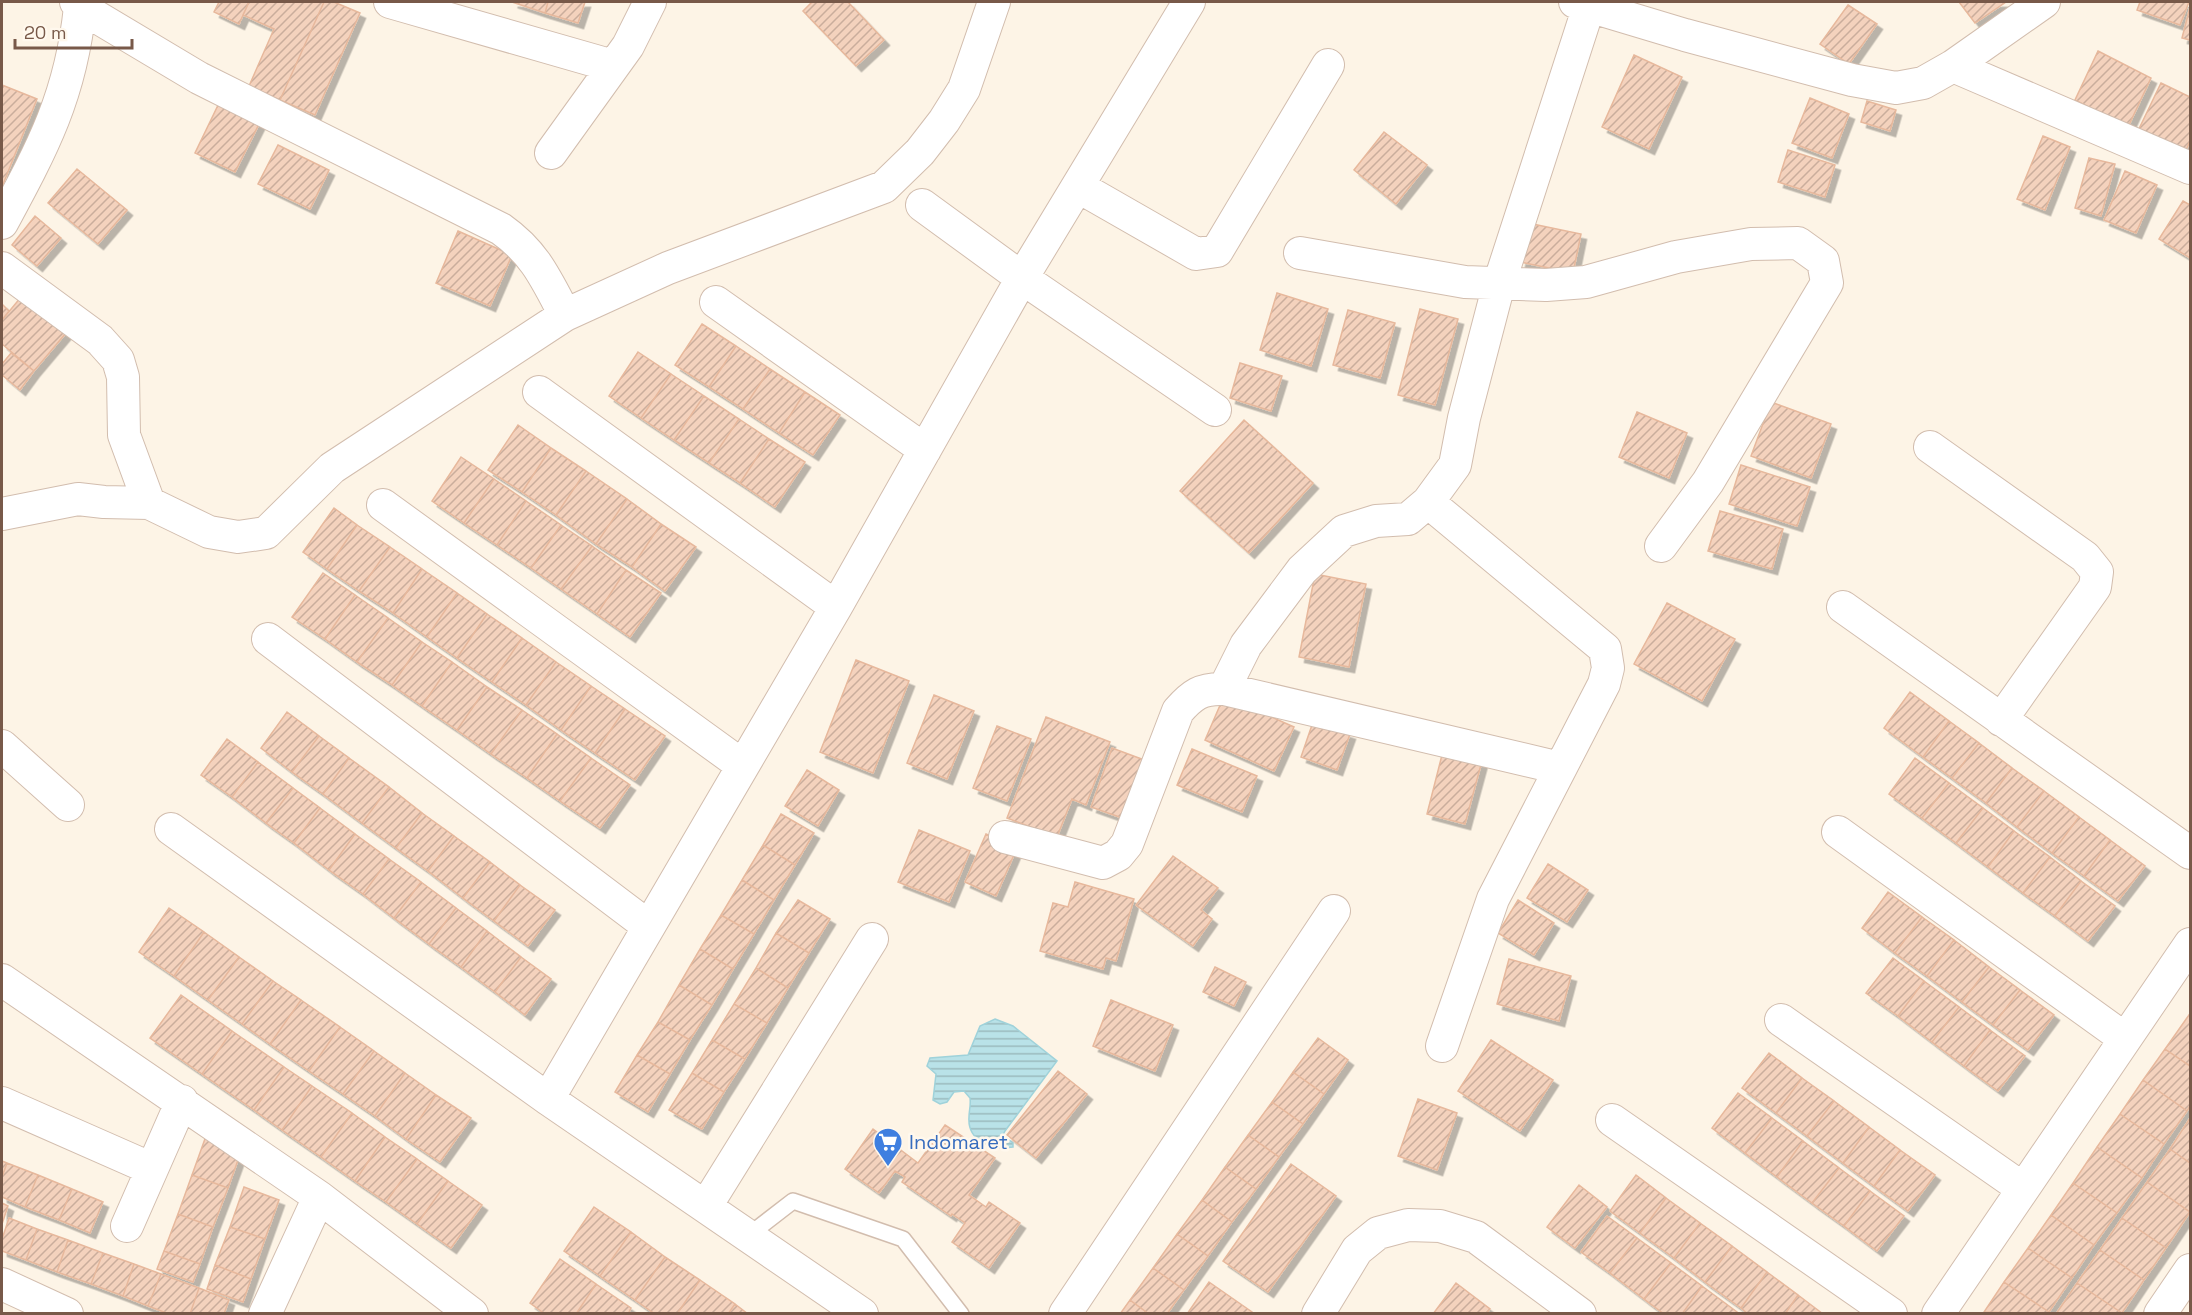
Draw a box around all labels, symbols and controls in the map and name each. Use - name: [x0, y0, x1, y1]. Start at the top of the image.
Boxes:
- scale bar: [15, 12, 132, 50]
- text: 20 m: [24, 21, 67, 44]
- supermarket icon: Indomaret: [872, 1126, 904, 1168]
- place label: Indomaret: [909, 1129, 1008, 1155]

